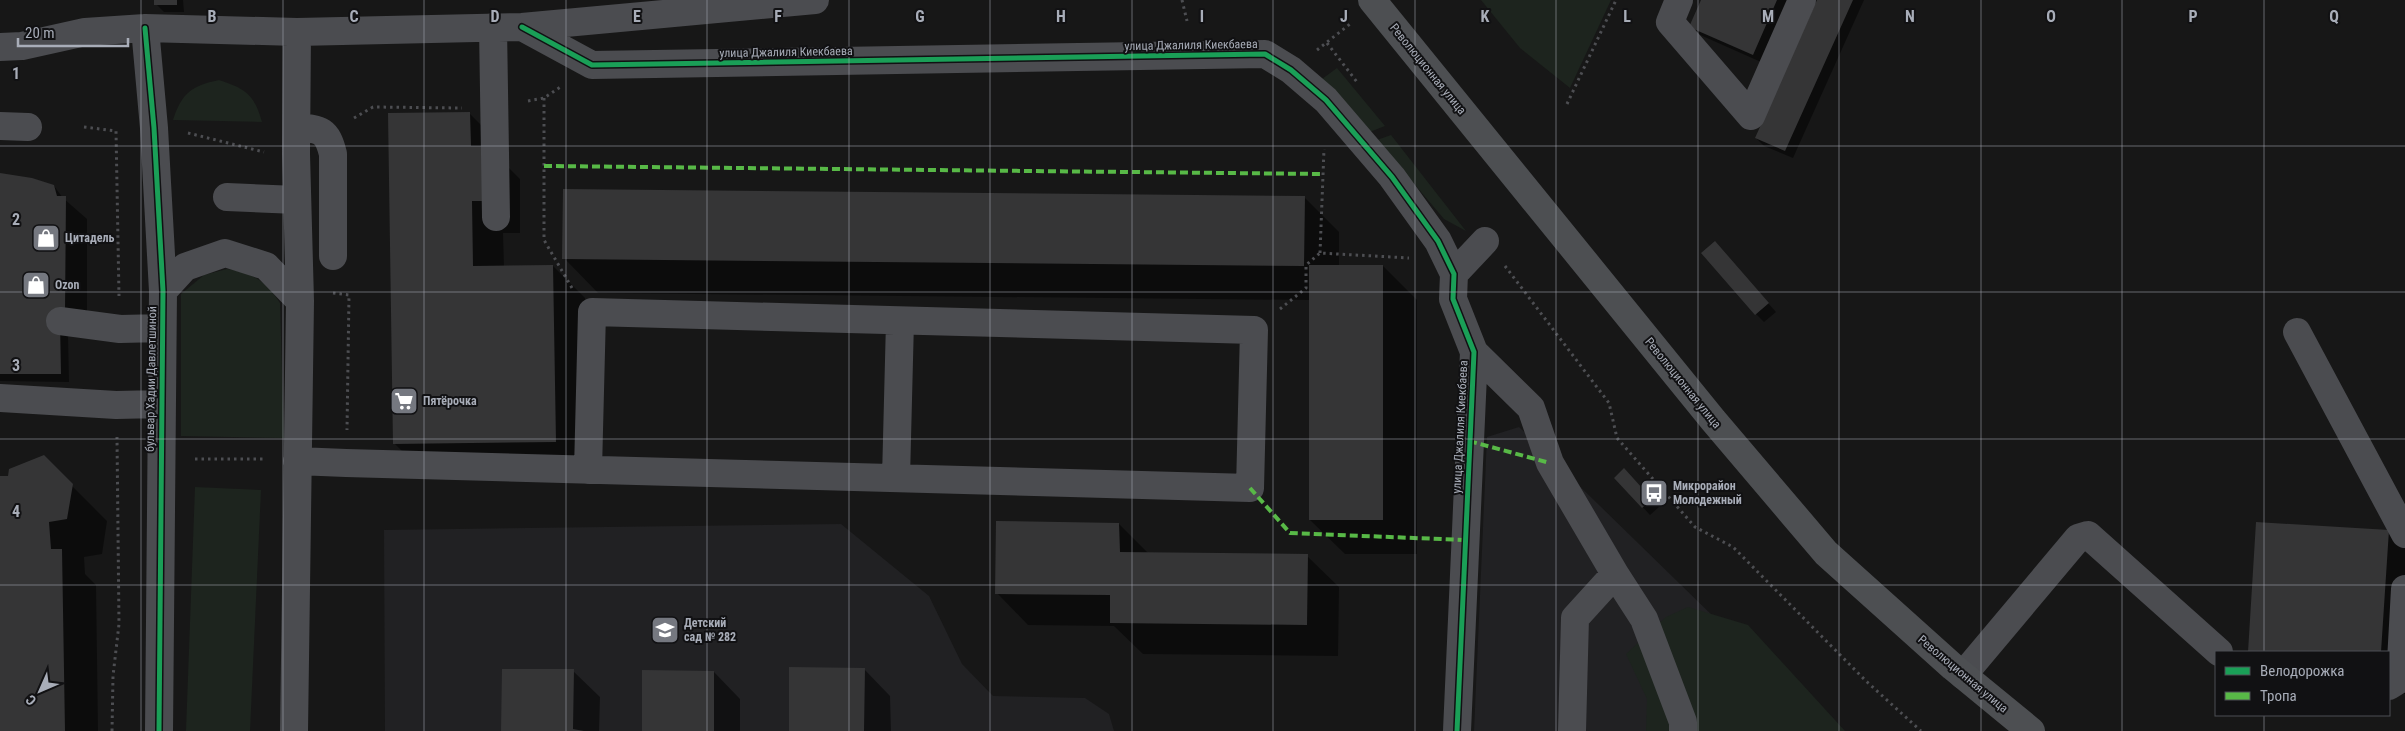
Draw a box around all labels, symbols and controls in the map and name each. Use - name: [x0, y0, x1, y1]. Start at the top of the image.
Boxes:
- text: B: [208, 7, 217, 26]
- text: C: [349, 7, 359, 26]
- text: D: [490, 7, 500, 26]
- text: E: [633, 7, 641, 26]
- text: F: [774, 7, 782, 26]
- text: G: [915, 7, 925, 26]
- text: H: [1056, 7, 1066, 26]
- text: I: [1200, 7, 1204, 26]
- text: J: [1340, 7, 1348, 26]
- text: K: [1481, 7, 1490, 26]
- text: L: [1623, 7, 1631, 26]
- text: M: [1762, 7, 1774, 26]
- text: N: [1905, 7, 1915, 26]
- text: O: [2046, 7, 2056, 26]
- text: P: [2188, 7, 2198, 26]
- text: Q: [2329, 7, 2339, 26]
- scale bar: [18, 15, 128, 47]
- street label: Революционная улица: [1387, 21, 1469, 117]
- text: 20 m: [25, 24, 55, 42]
- street label: улица Джалиля Киекбаева: [1124, 37, 1258, 53]
- street label: улица Джалиля Киекбаева: [719, 44, 853, 60]
- text: 1: [12, 64, 20, 83]
- text: 2: [12, 210, 20, 229]
- shop icon: Цитадель: [31, 223, 61, 253]
- place label: Цитадель: [65, 231, 115, 245]
- shop icon: Ozon: [21, 270, 51, 300]
- place label: Ozon: [55, 278, 80, 292]
- street label: бульвар Хадии Давлетшиной: [143, 306, 159, 452]
- street label: Революционная улица: [1642, 335, 1724, 431]
- text: 3: [12, 356, 20, 375]
- street label: улица Джалиля Киекбаева: [1450, 360, 1470, 494]
- supermarket icon: Пятёрочка: [389, 386, 419, 416]
- place label: Пятёрочка: [423, 394, 477, 408]
- bus stop icon: Микрорайон Молодежный: [1639, 478, 1669, 508]
- place label: Микрорайон Молодежный: [1673, 479, 1742, 507]
- text: 4: [12, 502, 20, 521]
- school or university icon: Детский сад № 282: [650, 615, 680, 645]
- place label: Детский сад № 282: [684, 616, 736, 644]
- street label: Революционная улица: [1915, 632, 2011, 716]
- legend: [2215, 651, 2390, 716]
- text: Велодорожка: [2260, 662, 2345, 680]
- north arrow: [15, 666, 65, 716]
- text: Тропа: [2260, 687, 2297, 705]
- text: С: [22, 692, 39, 709]

